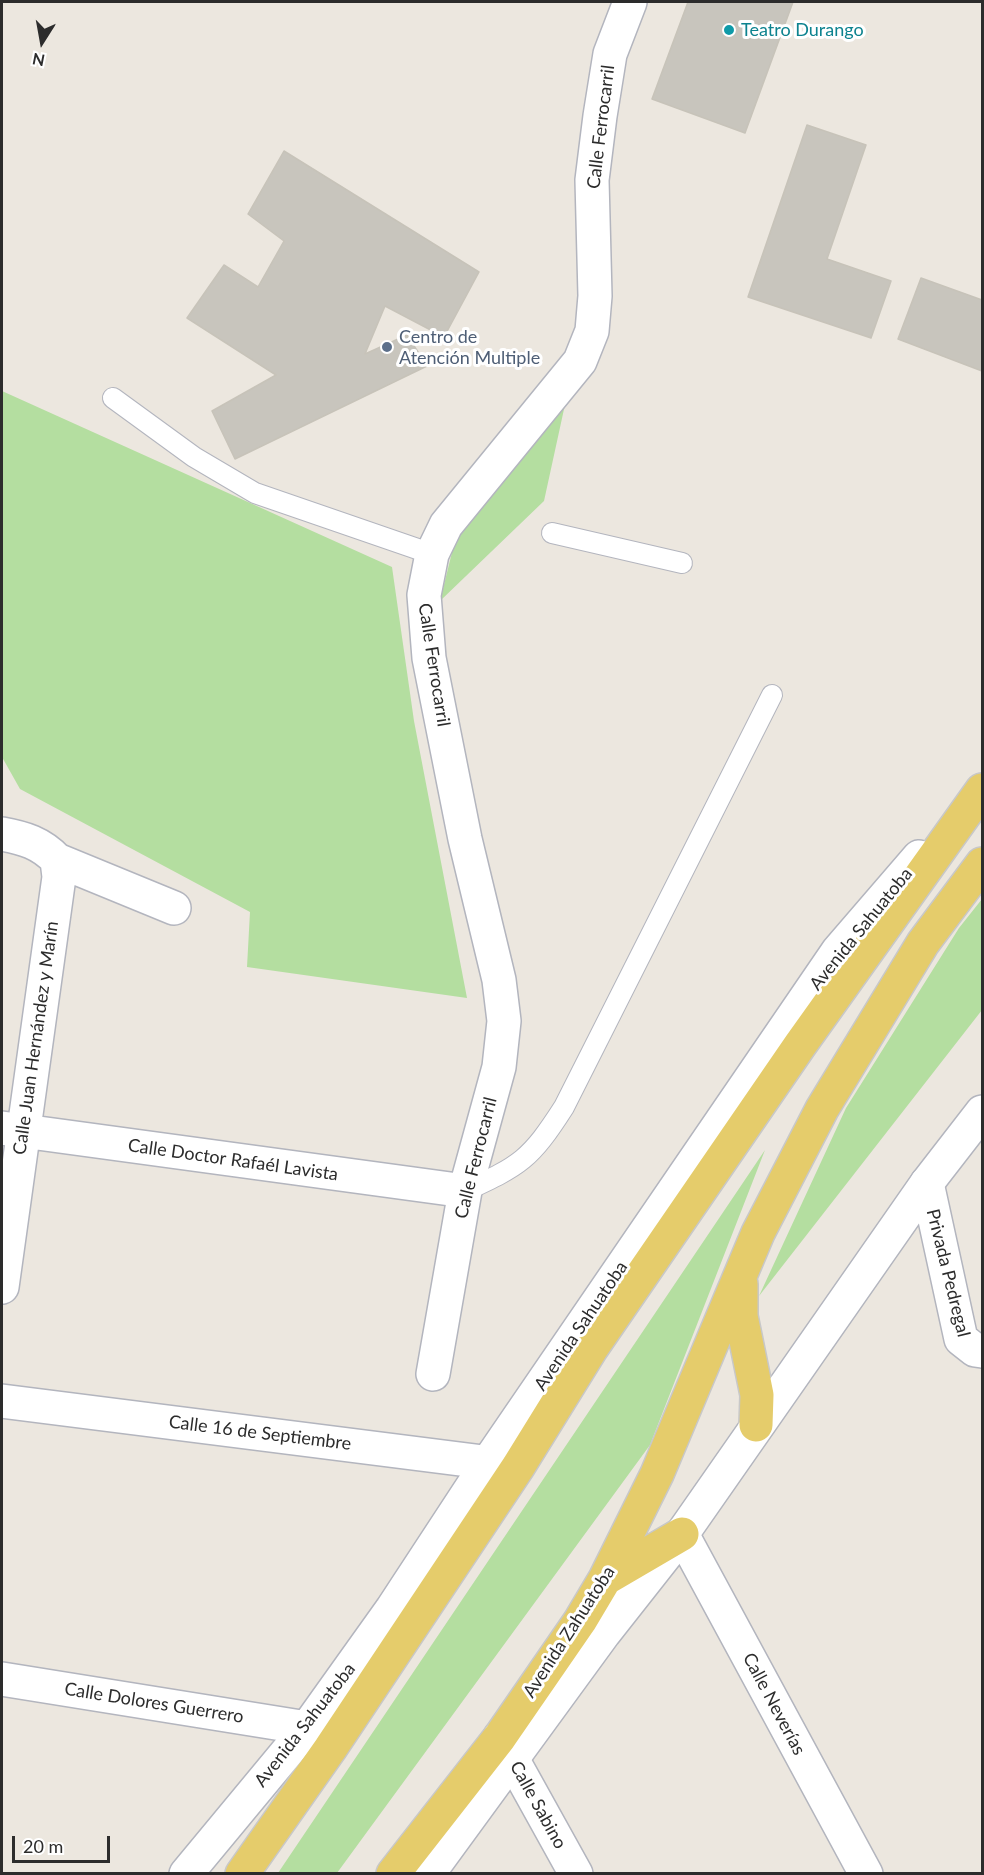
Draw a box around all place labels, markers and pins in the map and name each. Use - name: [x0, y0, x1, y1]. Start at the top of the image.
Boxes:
- place label: Teatro Durango: [741, 19, 864, 41]
- marker: Teatro Durango: [722, 23, 736, 37]
- place label: Centro de Atención Multiple: [399, 326, 540, 368]
- marker: Centro de Atención Multiple: [380, 340, 394, 354]

